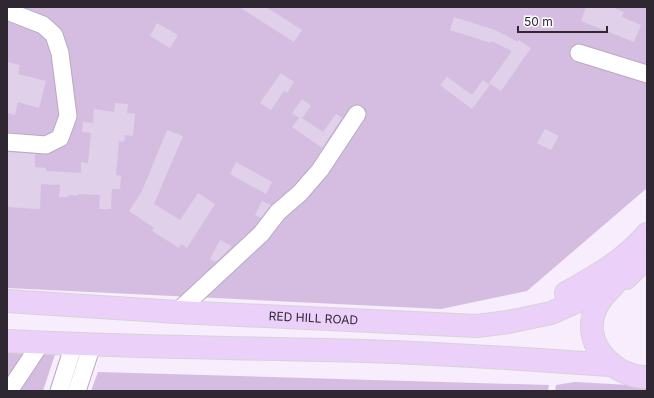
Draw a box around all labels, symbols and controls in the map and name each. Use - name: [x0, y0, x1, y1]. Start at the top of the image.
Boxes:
- scale bar: [518, 8, 607, 34]
- text: 50 m: [524, 14, 553, 29]
- street label: RED HILL ROAD: [268, 308, 359, 327]

